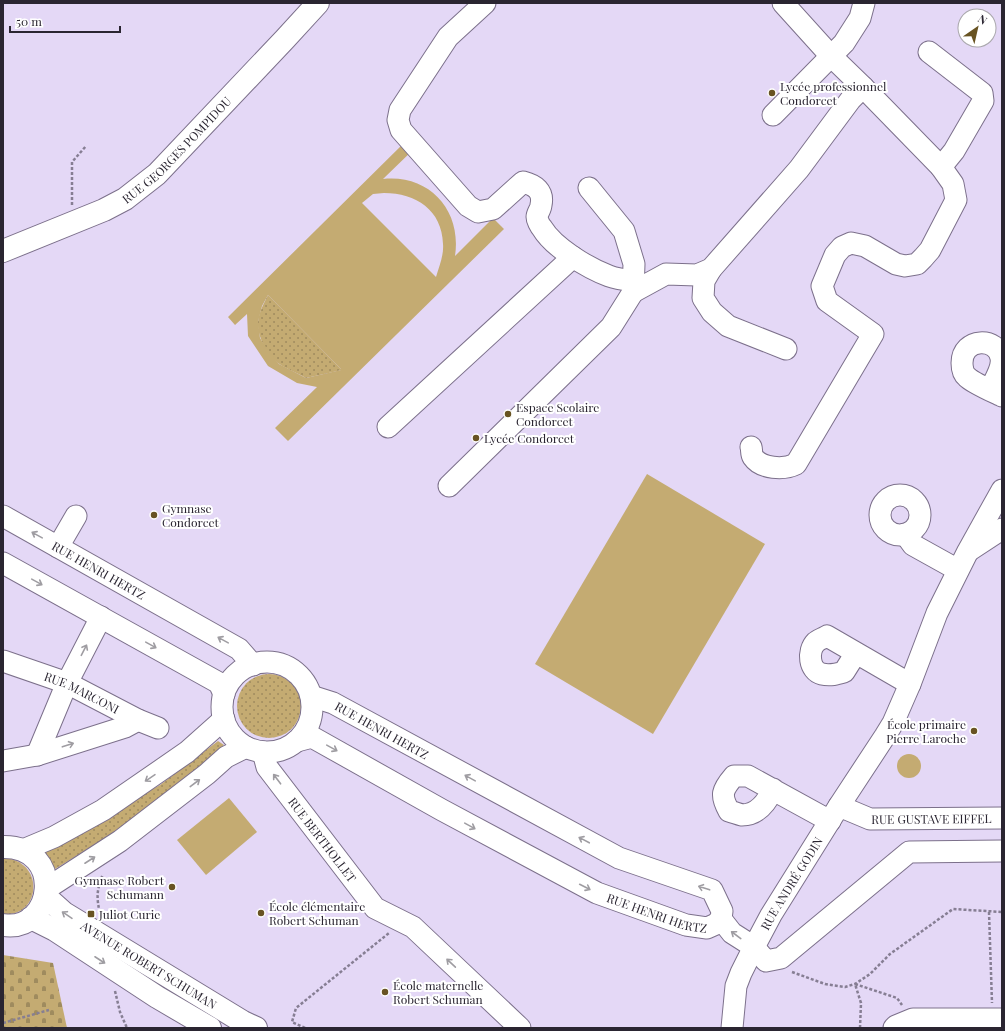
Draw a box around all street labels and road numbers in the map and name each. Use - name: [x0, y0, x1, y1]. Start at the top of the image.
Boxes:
- street label: RUE GEORGES POMPIDOU: [118, 93, 234, 207]
- street label: RUE HENRI HERTZ: [49, 537, 148, 603]
- street label: RUE MARCONI: [42, 668, 122, 717]
- street label: RUE HENRI HERTZ: [332, 698, 432, 762]
- street label: RUE BERTHOLLET: [285, 794, 361, 886]
- street label: RUE GUSTAVE EIFFEL: [871, 810, 992, 827]
- street label: RUE ANDRÉ GODIN: [757, 833, 826, 933]
- street label: RUE HENRI HERTZ: [605, 889, 708, 936]
- street label: AVENUE ROBERT SCHUMAN: [77, 917, 220, 1012]

